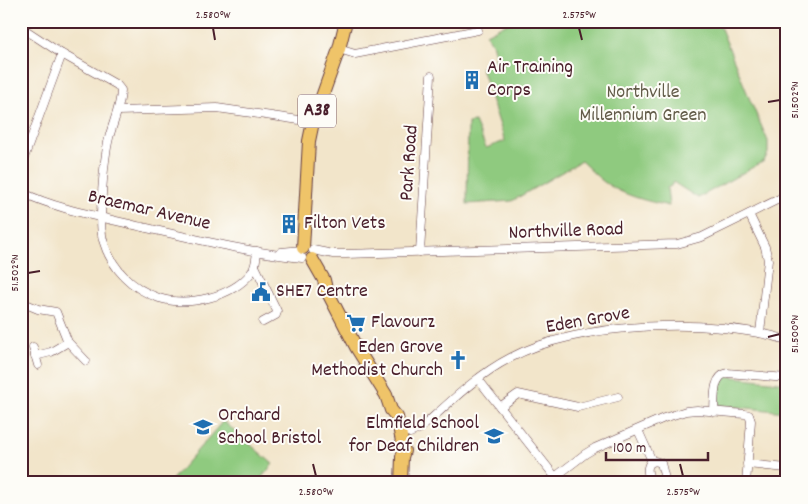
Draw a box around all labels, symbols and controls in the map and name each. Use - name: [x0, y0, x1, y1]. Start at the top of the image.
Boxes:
- text: 2.580°W: [196, 7, 231, 24]
- text: 2.575°W: [562, 7, 596, 24]
- place label: Air Training Corps: [487, 54, 573, 105]
- building icon: Air Training Corps: [461, 69, 483, 91]
- park label: Northville Millennium Green: [579, 79, 707, 130]
- text: 51.502°N: [787, 81, 804, 119]
- road number: A38: [298, 94, 336, 128]
- street label: Park Road: [393, 124, 427, 202]
- street label: Braemar Avenue: [85, 183, 213, 239]
- place label: Filton Vets: [304, 210, 386, 238]
- building icon: Filton Vets: [278, 213, 300, 235]
- street label: Northville Road: [508, 216, 624, 248]
- text: 51.502°N: [7, 254, 24, 292]
- place label: SHE7 Centre: [276, 278, 368, 306]
- public building icon: SHE7 Centre: [250, 281, 272, 303]
- street label: Eden Grove: [544, 300, 632, 342]
- place label: Flavourz: [371, 309, 435, 337]
- supermarket icon: Flavourz: [345, 312, 367, 334]
- text: 51.500°N: [787, 315, 804, 353]
- place label: Eden Grove Methodist Church: [311, 334, 443, 385]
- church icon: Eden Grove Methodist Church: [447, 349, 469, 371]
- place label: Orchard School Bristol: [218, 402, 321, 453]
- place label: Elmfield School for Deaf Children: [349, 410, 479, 461]
- school or university icon: Orchard School Bristol: [192, 416, 214, 438]
- school or university icon: Elmfield School for Deaf Children: [483, 425, 505, 447]
- scale bar: [606, 429, 708, 461]
- text: 100 m: [613, 438, 646, 460]
- text: 2.580°W: [299, 484, 334, 501]
- text: 2.575°W: [666, 484, 700, 501]

